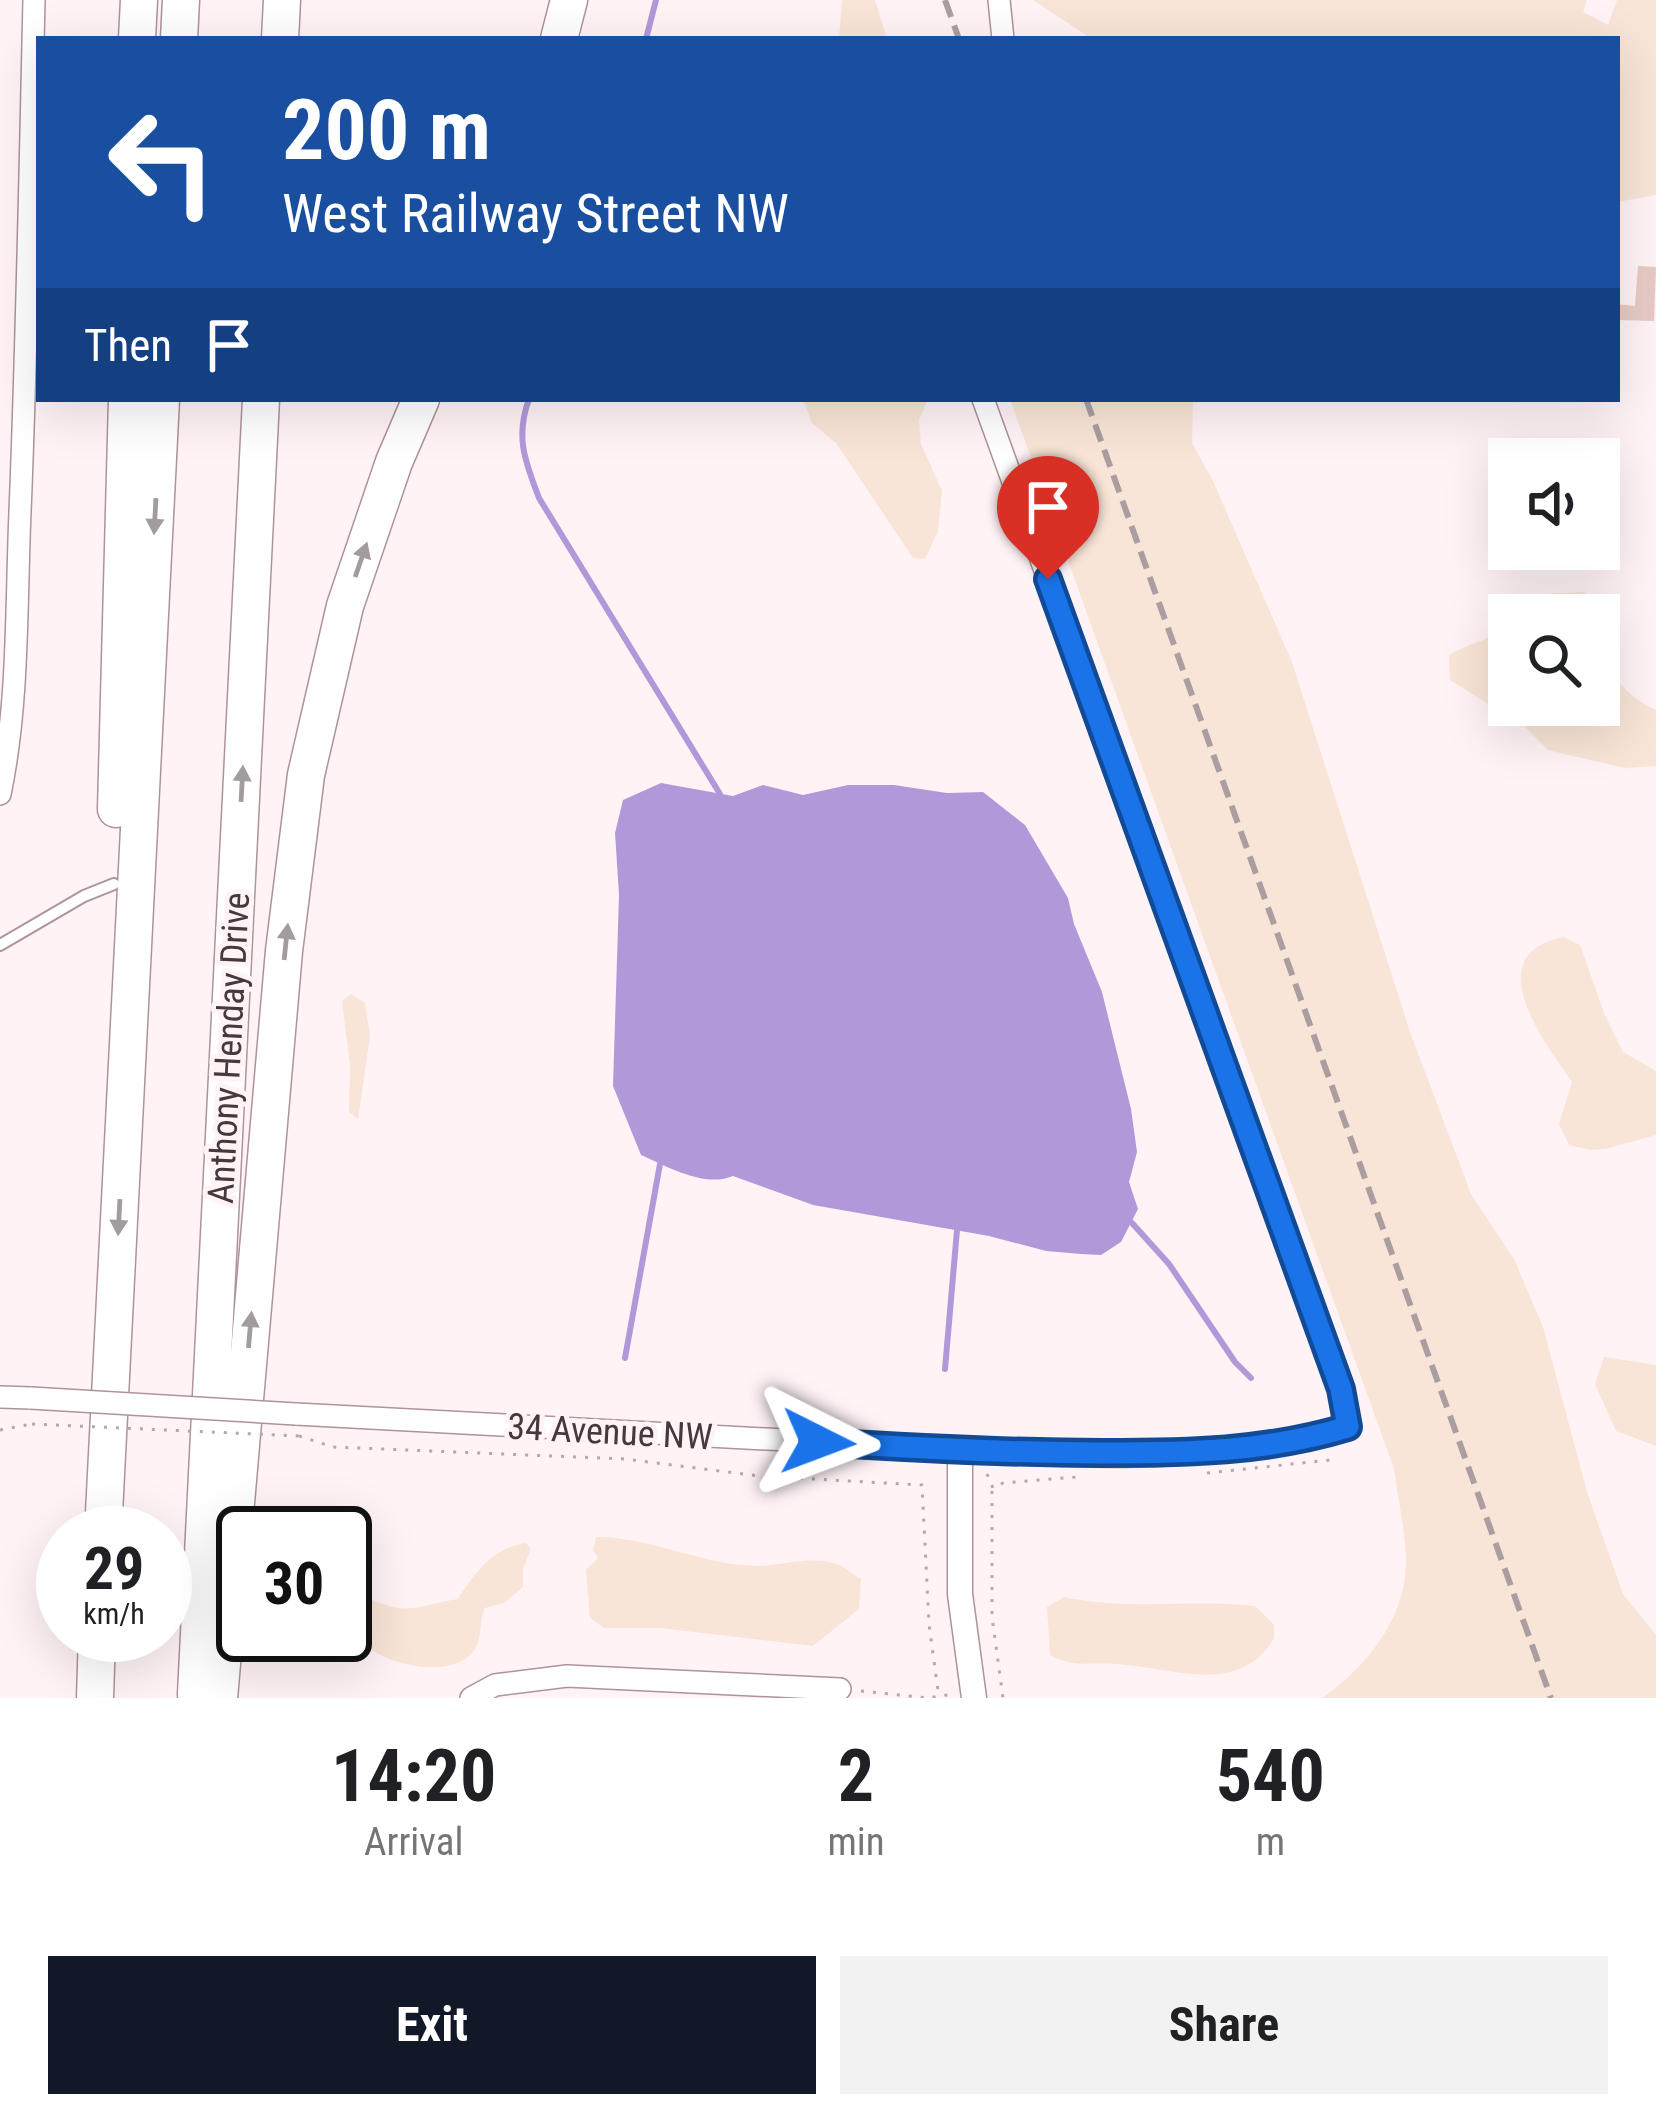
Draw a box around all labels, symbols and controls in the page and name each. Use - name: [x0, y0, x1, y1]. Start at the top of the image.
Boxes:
- text: 200 m: [282, 81, 491, 180]
- icon: left: [84, 84, 240, 240]
- text: West Railway Street NW: [282, 182, 789, 245]
- icon: arrive: [196, 312, 262, 378]
- text: Then: [84, 319, 172, 372]
- map controls: [1488, 438, 1620, 726]
- button: sound: [1488, 438, 1620, 570]
- pin: [997, 456, 1099, 579]
- icon: arrive: [1015, 474, 1081, 540]
- one-way arrow: [145, 498, 164, 536]
- one-way arrow: [353, 542, 371, 578]
- button: search: [1488, 594, 1620, 726]
- one-way arrow: [233, 764, 252, 802]
- street label: Anthony Henday Drive: [200, 891, 258, 1205]
- one-way arrow: [276, 923, 295, 960]
- one-way arrow: [109, 1199, 128, 1237]
- one-way arrow: [241, 1311, 260, 1348]
- position arrow: [755, 1379, 881, 1505]
- street label: 34 Avenue NW: [506, 1406, 714, 1458]
- speed limit sign: 30: [216, 1506, 372, 1662]
- text: 29: [84, 1533, 144, 1604]
- text: km/h: [83, 1596, 145, 1631]
- text: 14:20: [331, 1734, 496, 1819]
- text: 2: [838, 1734, 874, 1819]
- text: 540: [1216, 1734, 1325, 1819]
- text: Arrival: [364, 1819, 463, 1865]
- text: min: [827, 1819, 885, 1865]
- text: m: [1256, 1819, 1285, 1865]
- button: Exit: [48, 1956, 816, 2094]
- button: Share: [840, 1956, 1608, 2094]

